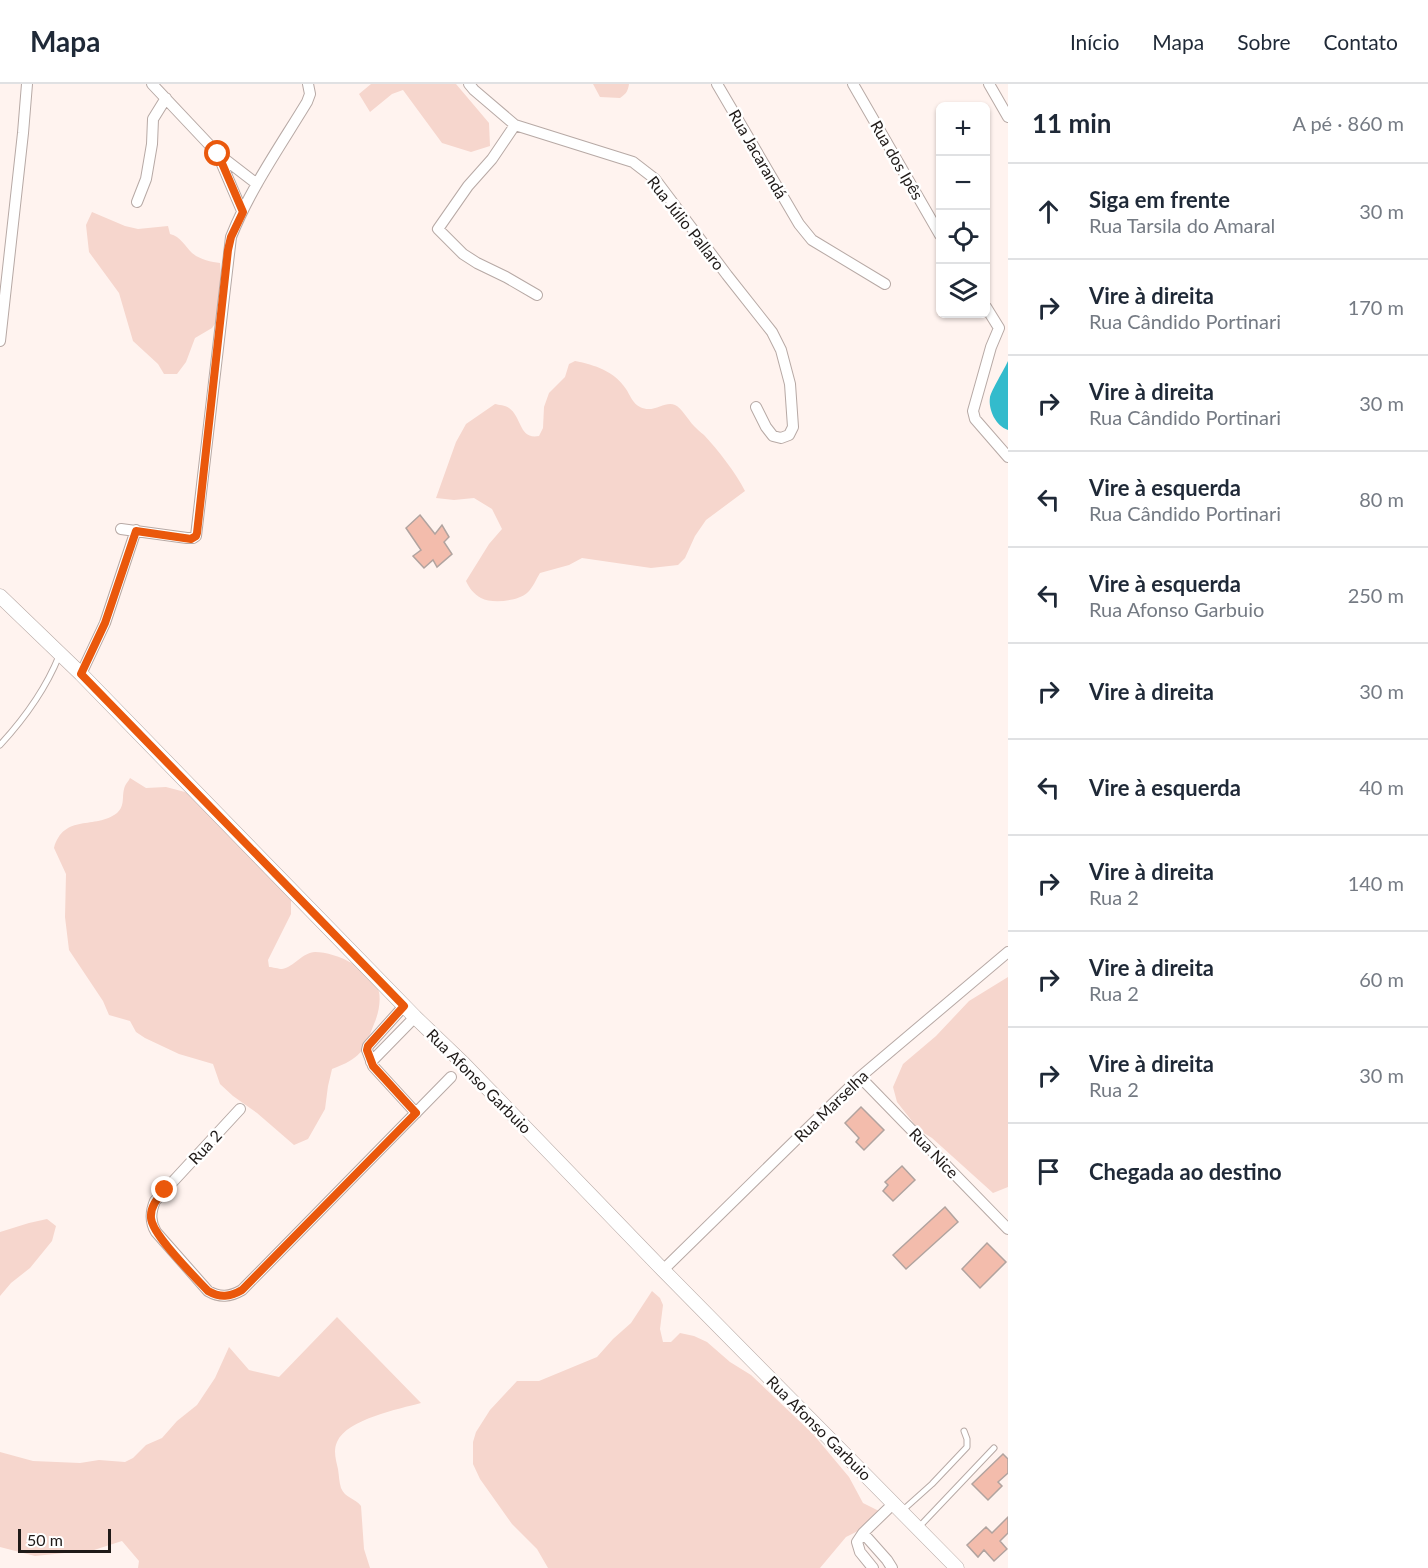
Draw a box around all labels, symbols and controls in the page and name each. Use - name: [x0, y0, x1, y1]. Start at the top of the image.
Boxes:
- text: Mapa: [30, 24, 100, 58]
- text: Início: [1070, 29, 1119, 54]
- text: Mapa: [1152, 29, 1204, 54]
- text: Sobre: [1237, 29, 1290, 54]
- text: Contato: [1323, 29, 1398, 54]
- map controls: [936, 102, 990, 318]
- button: +: [936, 102, 990, 156]
- street label: Rua Jacarandá: [725, 106, 792, 202]
- text: 11 min: [1032, 107, 1112, 139]
- text: A pé · 860 m: [1292, 111, 1404, 135]
- street label: Rua dos Ipês: [867, 117, 928, 203]
- route start: [204, 140, 230, 166]
- button: −: [936, 156, 990, 210]
- street label: Rua Júlio Pallaro: [644, 172, 729, 273]
- text: Siga em frente: [1089, 186, 1230, 213]
- icon: ahead: [1032, 195, 1065, 228]
- text: 30 m: [1359, 199, 1404, 223]
- button: locate: [936, 210, 990, 264]
- text: Rua Tarsila do Amaral: [1089, 213, 1275, 237]
- button: layers: [936, 264, 990, 318]
- text: Vire à direita: [1089, 282, 1214, 309]
- icon: right: [1032, 291, 1065, 324]
- text: 170 m: [1348, 295, 1404, 319]
- text: Rua Cândido Portinari: [1089, 309, 1281, 333]
- text: Vire à direita: [1089, 378, 1214, 405]
- icon: right: [1032, 387, 1065, 420]
- text: 30 m: [1359, 391, 1404, 415]
- text: Rua Cândido Portinari: [1089, 405, 1281, 429]
- text: Vire à esquerda: [1089, 474, 1241, 501]
- icon: left: [1032, 483, 1065, 516]
- text: 80 m: [1359, 487, 1404, 511]
- text: Rua Cândido Portinari: [1089, 501, 1281, 525]
- text: Vire à esquerda: [1089, 570, 1241, 597]
- icon: left: [1032, 579, 1065, 612]
- text: 250 m: [1348, 583, 1404, 607]
- text: Rua Afonso Garbuio: [1089, 597, 1264, 621]
- icon: right: [1032, 675, 1065, 708]
- text: Vire à direita: [1089, 678, 1214, 705]
- text: 30 m: [1359, 679, 1404, 703]
- icon: left: [1032, 771, 1065, 804]
- text: Vire à esquerda: [1089, 774, 1241, 801]
- text: 40 m: [1359, 775, 1404, 799]
- text: Vire à direita: [1089, 858, 1214, 885]
- icon: right: [1032, 867, 1065, 900]
- text: 140 m: [1348, 871, 1404, 895]
- text: Rua 2: [1089, 885, 1139, 909]
- text: Vire à direita: [1089, 954, 1214, 981]
- icon: right: [1032, 963, 1065, 996]
- text: 60 m: [1359, 967, 1404, 991]
- text: Rua 2: [1089, 981, 1139, 1005]
- street label: Rua Afonso Garbuio: [423, 1024, 536, 1137]
- text: Vire à direita: [1089, 1050, 1214, 1077]
- icon: right: [1032, 1059, 1065, 1092]
- text: 30 m: [1359, 1063, 1404, 1087]
- street label: Rua Marselha: [790, 1066, 871, 1145]
- text: Rua 2: [1089, 1077, 1139, 1101]
- street label: Rua Nice: [906, 1124, 963, 1182]
- street label: Rua 2: [184, 1126, 225, 1168]
- icon: arrive: [1032, 1155, 1065, 1188]
- text: Chegada ao destino: [1089, 1158, 1282, 1185]
- route end: [151, 1176, 177, 1202]
- street label: Rua Afonso Garbuio: [763, 1371, 876, 1484]
- scale bar: [18, 1526, 111, 1554]
- text: 50 m: [27, 1530, 63, 1549]

